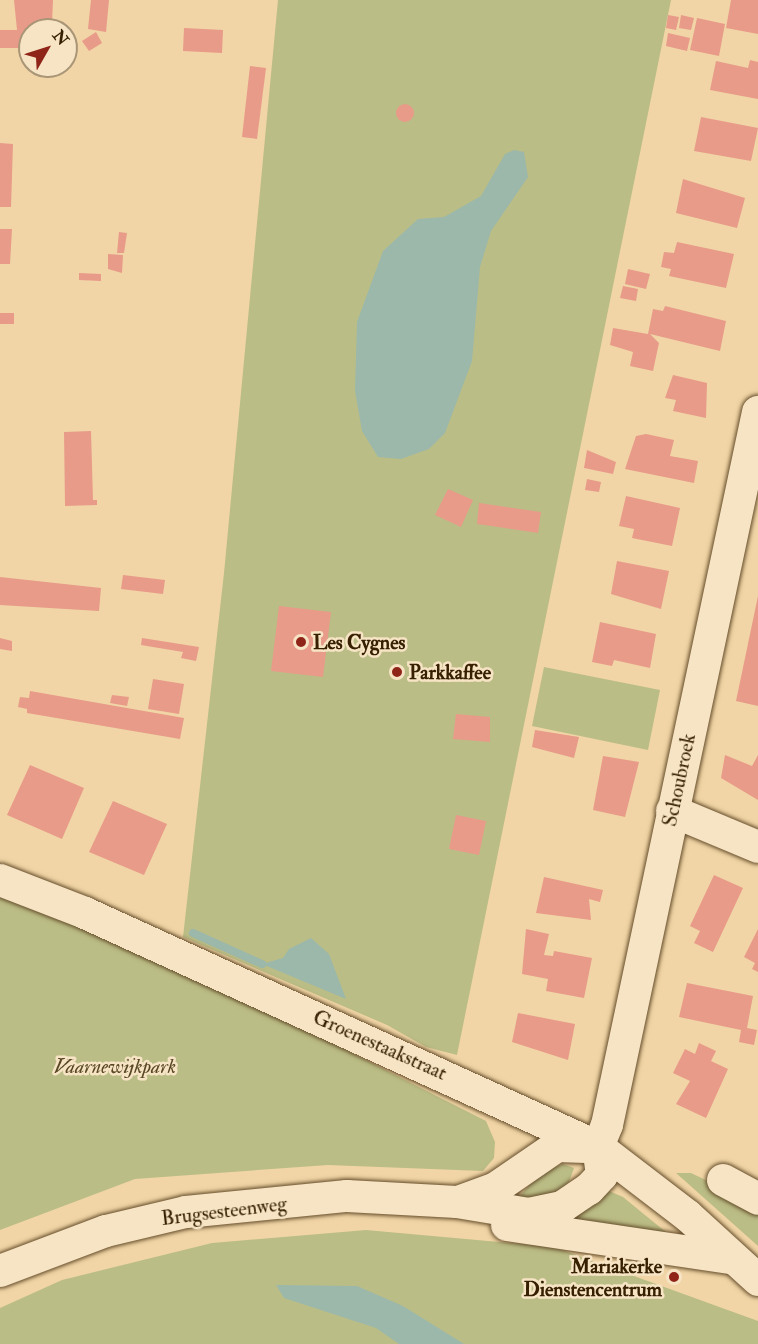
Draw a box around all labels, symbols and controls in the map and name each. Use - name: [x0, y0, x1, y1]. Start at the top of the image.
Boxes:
- north arrow: [18, 18, 78, 78]
- text: N: [48, 26, 73, 50]
- place label: Les Cygnes: [313, 630, 405, 654]
- marker: Les Cygnes: [294, 635, 308, 649]
- place label: Parkkaffee: [409, 660, 491, 684]
- marker: Parkkaffee: [390, 665, 404, 679]
- street label: Schoubroek: [657, 731, 701, 829]
- street label: Groenestaakstraat: [309, 1005, 451, 1085]
- park label: Vaarnewijkpark: [54, 1054, 176, 1078]
- street label: Brugsesteenweg: [160, 1191, 288, 1231]
- place label: Mariakerke Dienstencentrum: [523, 1254, 662, 1301]
- marker: Mariakerke Dienstencentrum: [667, 1270, 681, 1284]

